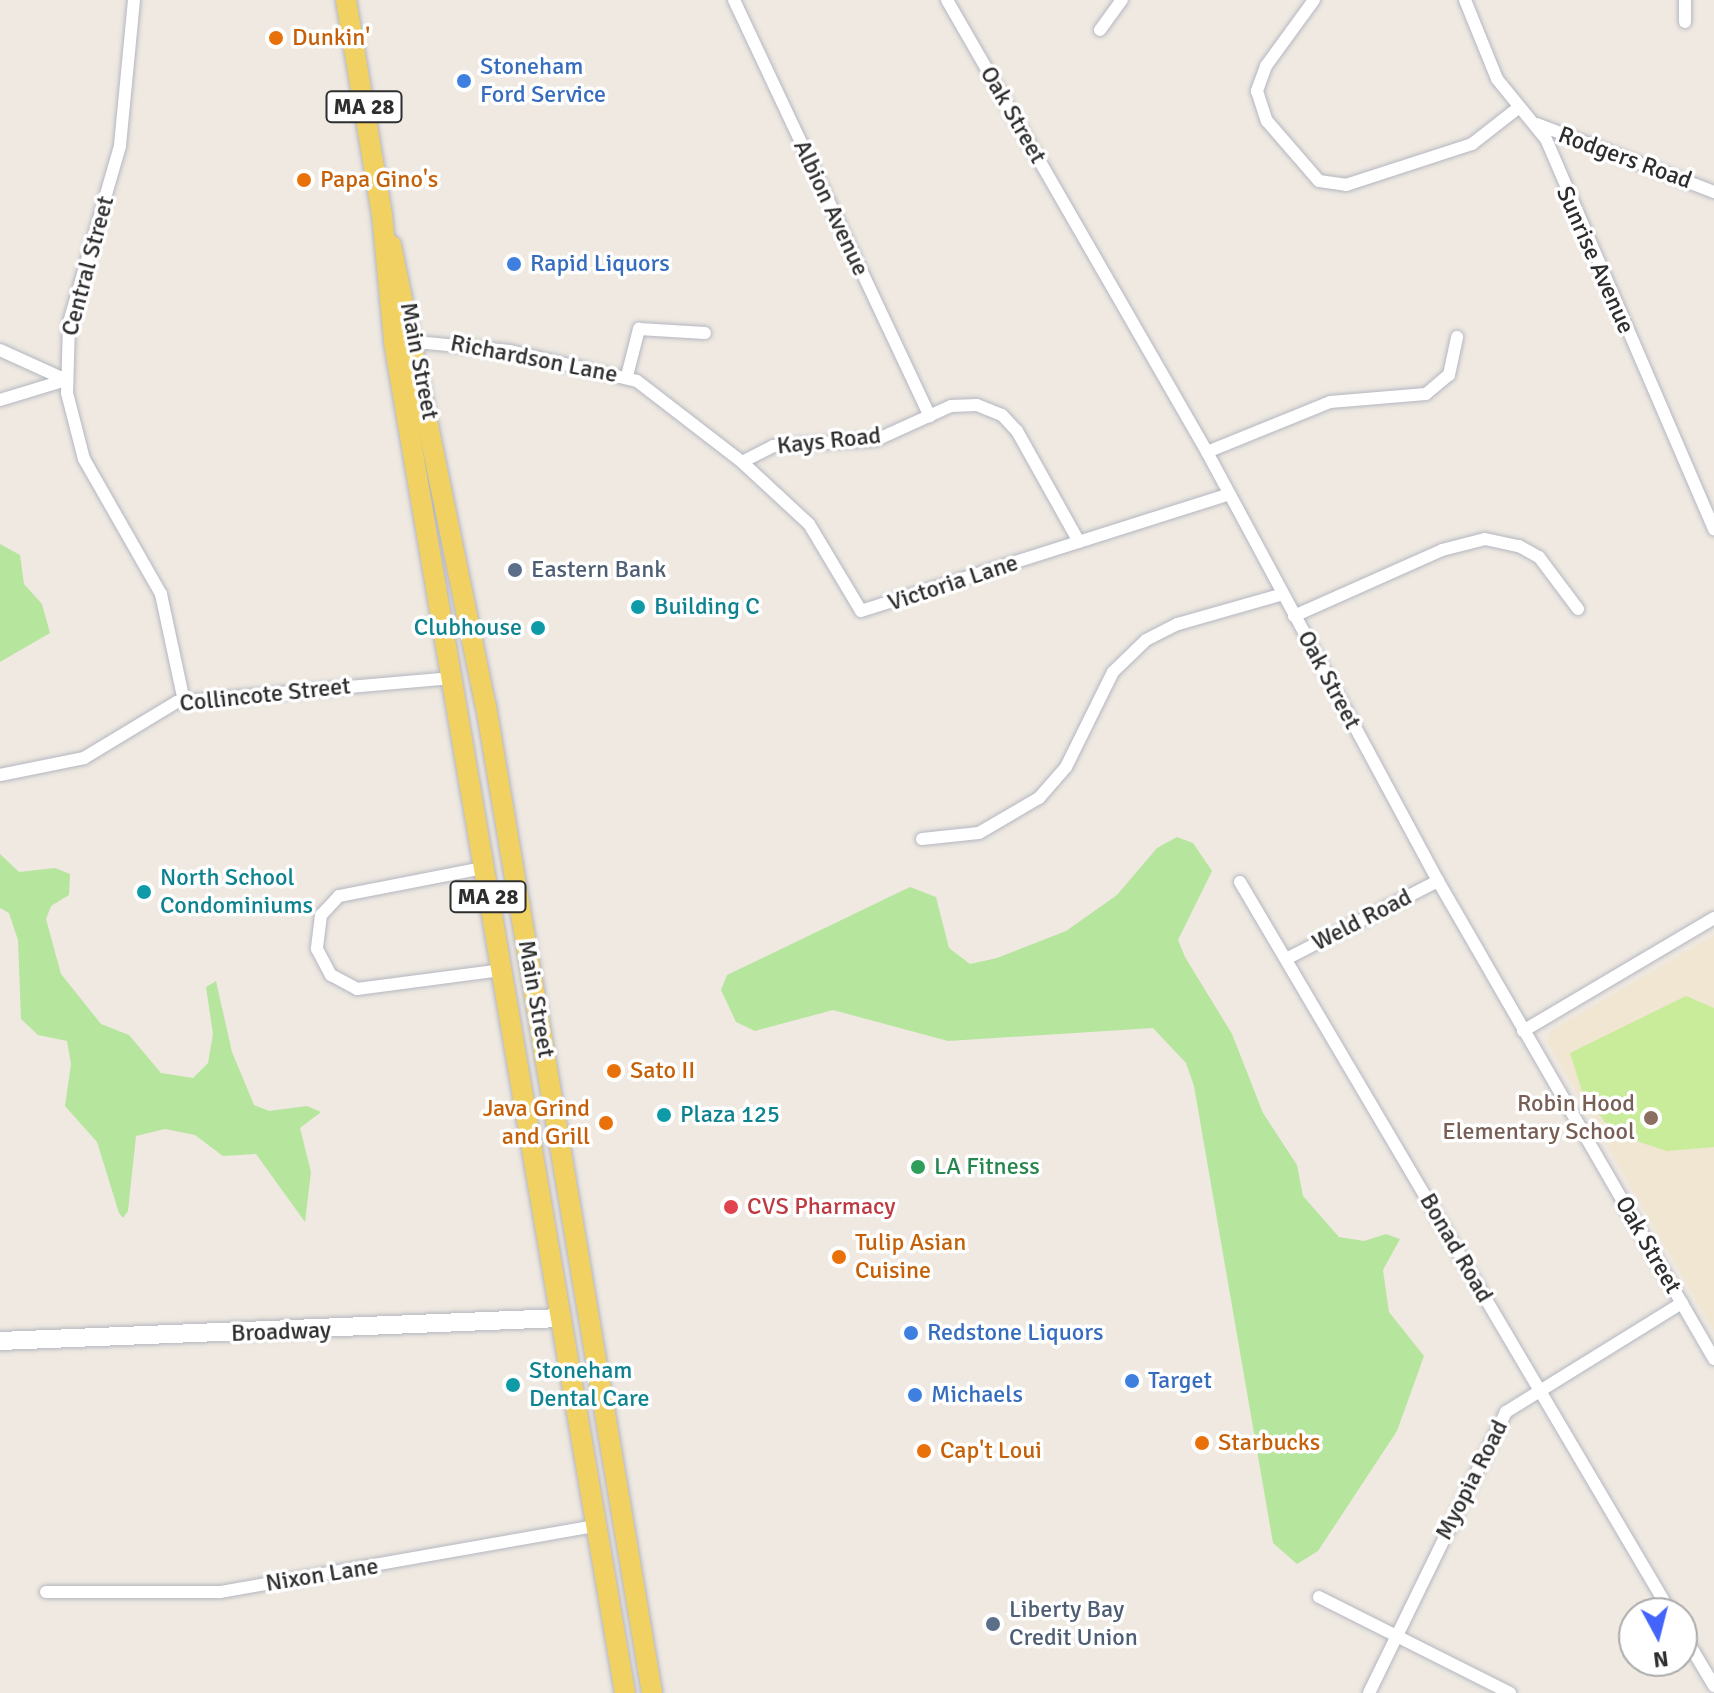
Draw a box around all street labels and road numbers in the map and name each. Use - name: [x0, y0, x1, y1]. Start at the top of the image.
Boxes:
- street label: Oak Street: [974, 61, 1052, 169]
- road number: MA 28: [324, 89, 404, 125]
- street label: Rodgers Road: [1554, 121, 1696, 195]
- street label: Albion Avenue: [787, 135, 875, 281]
- street label: Sunrise Avenue: [1550, 182, 1640, 338]
- street label: Central Street: [56, 193, 120, 339]
- street label: Main Street: [394, 300, 444, 422]
- street label: Richardson Lane: [448, 329, 620, 389]
- street label: Kays Road: [776, 421, 882, 461]
- street label: Victoria Lane: [884, 548, 1022, 618]
- street label: Oak Street: [1291, 626, 1367, 734]
- street label: Collincote Street: [178, 672, 352, 718]
- road number: MA 28: [448, 879, 528, 915]
- street label: Weld Road: [1307, 883, 1417, 957]
- street label: Main Street: [511, 938, 561, 1060]
- street label: Bonad Road: [1413, 1188, 1499, 1308]
- street label: Oak Street: [1609, 1191, 1687, 1299]
- street label: Broadway: [231, 1316, 331, 1348]
- street label: Myopia Road: [1429, 1415, 1515, 1545]
- street label: Nixon Lane: [264, 1552, 380, 1598]

